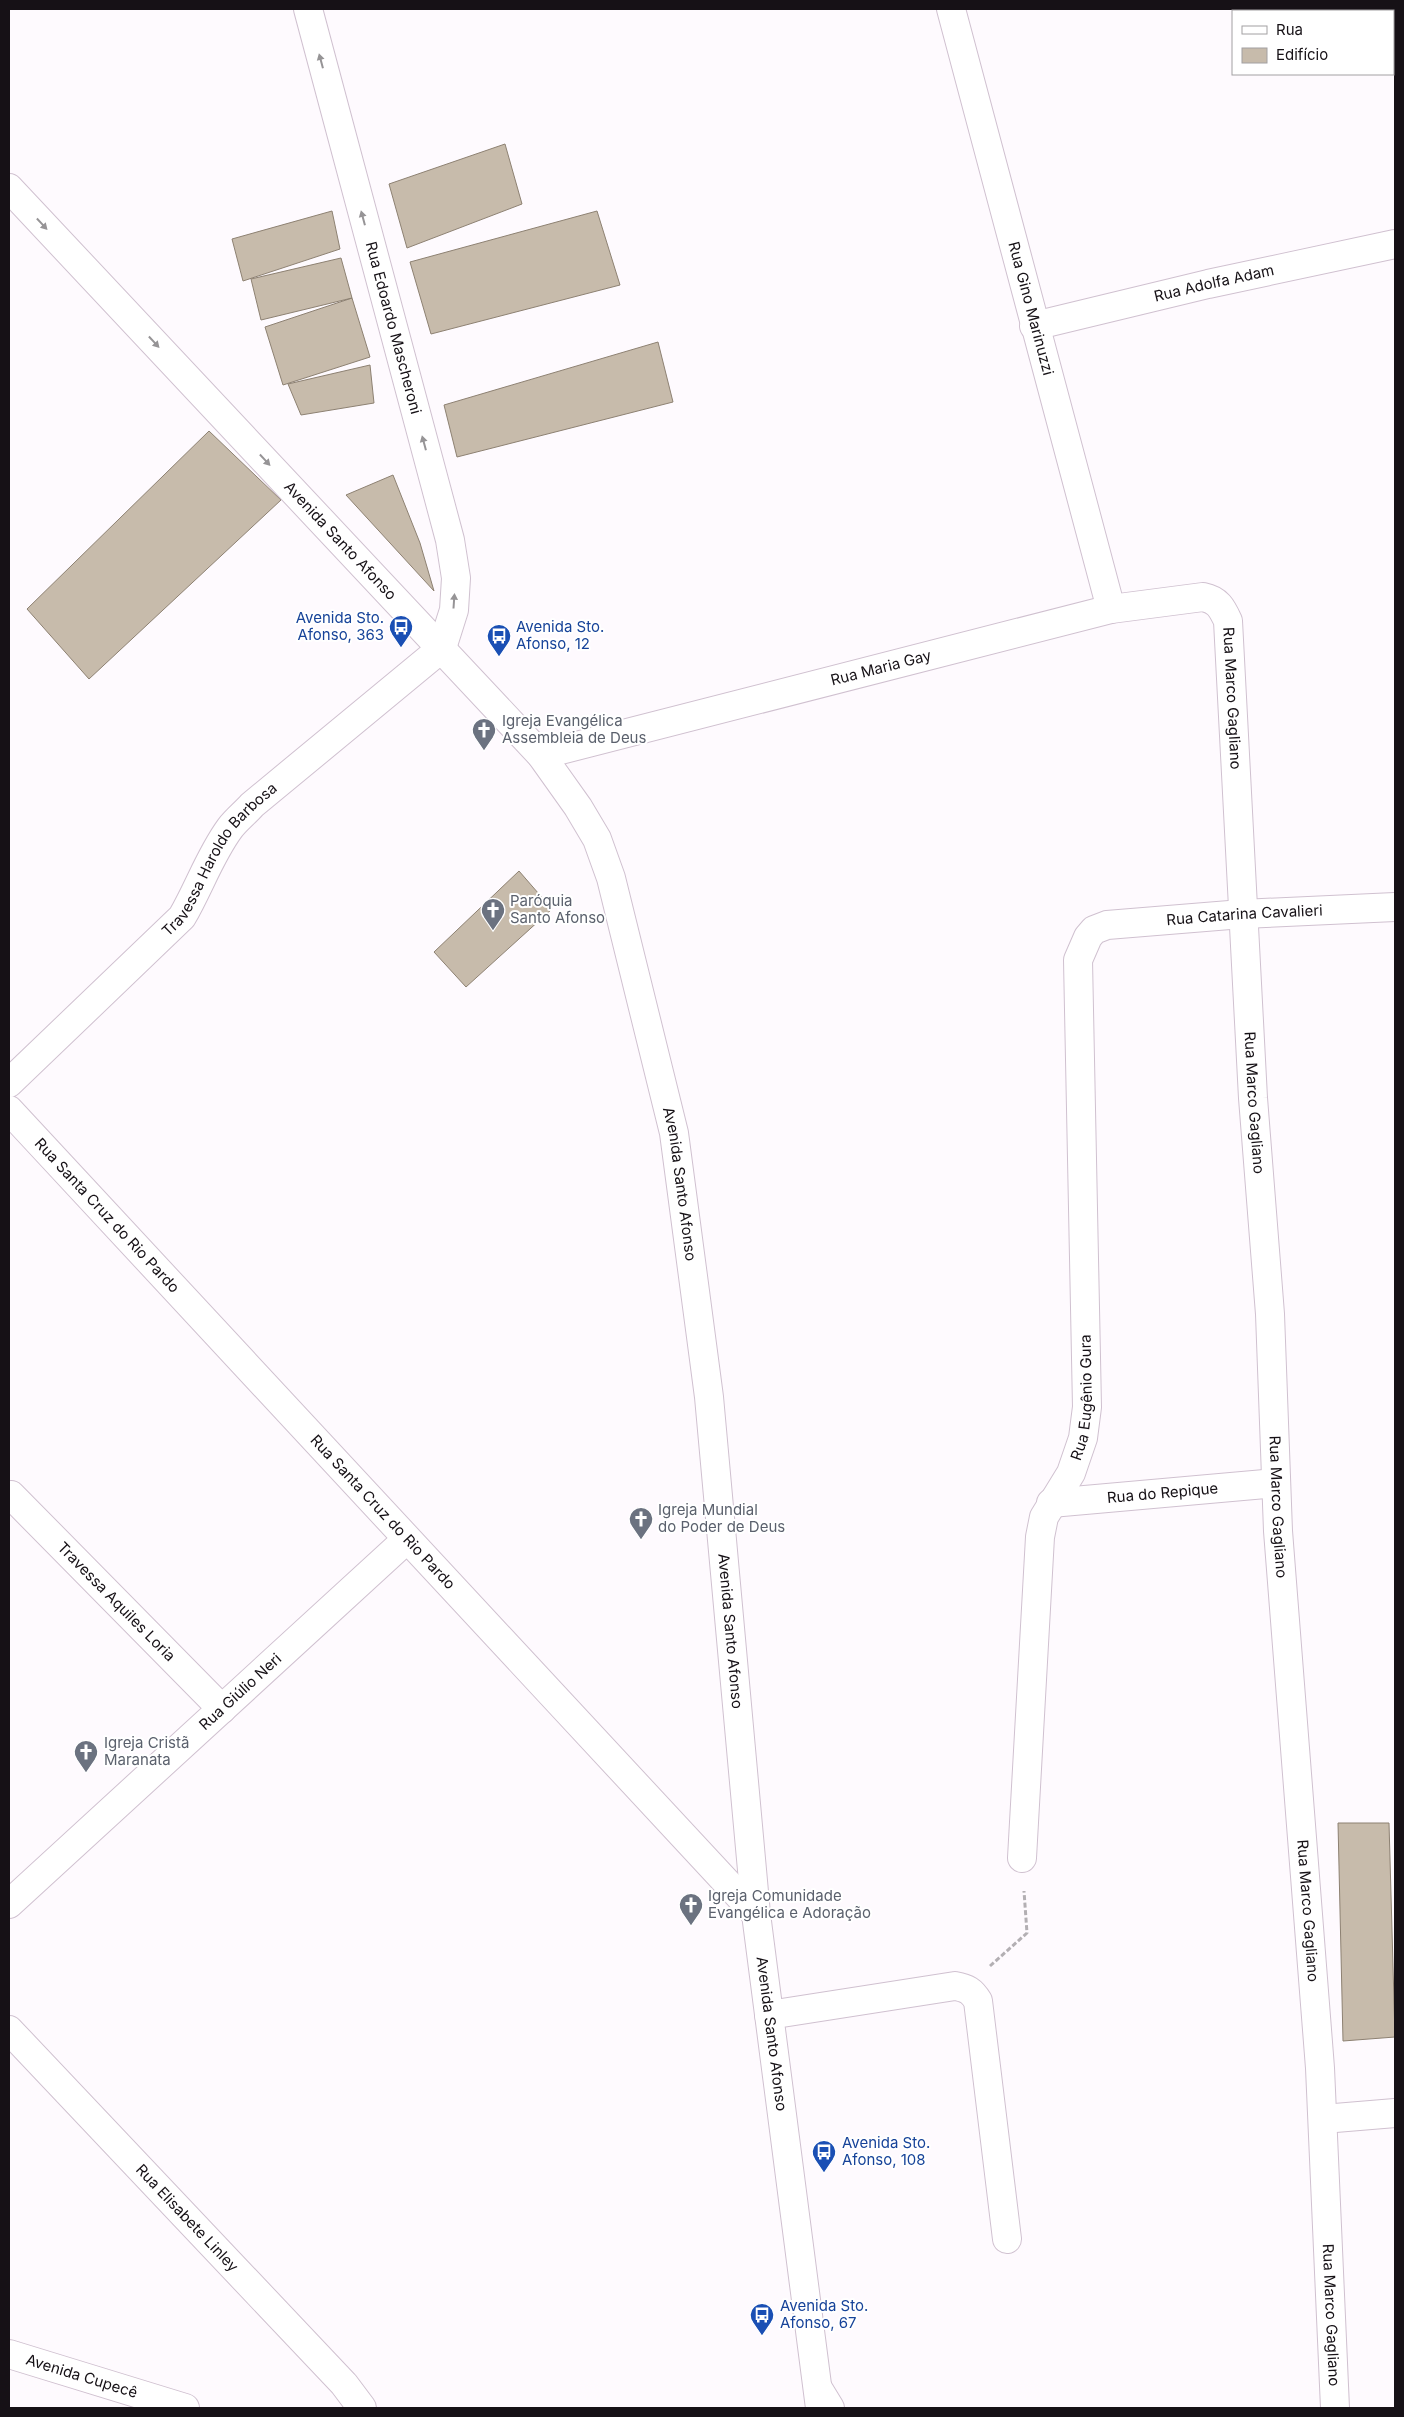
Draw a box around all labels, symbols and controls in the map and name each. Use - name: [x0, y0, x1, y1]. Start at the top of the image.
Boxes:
- legend: [1232, 10, 1394, 75]
- text: Rua: [1276, 20, 1303, 39]
- text: Edifício: [1276, 45, 1328, 64]
- one-way arrow: [317, 54, 325, 69]
- one-way arrow: [359, 210, 367, 225]
- one-way arrow: [36, 217, 48, 229]
- street label: Rua Edoardo Mascheroni: [362, 239, 426, 416]
- street label: Rua Gino Marinuzzi: [1004, 239, 1058, 377]
- street label: Rua Adolfa Adam: [1152, 260, 1276, 306]
- one-way arrow: [148, 336, 160, 348]
- one-way arrow: [420, 435, 428, 450]
- one-way arrow: [259, 454, 271, 466]
- street label: Avenida Santo Afonso: [280, 477, 401, 604]
- one-way arrow: [451, 593, 459, 609]
- place label: Avenida Sto. Afonso, 363: [296, 608, 384, 644]
- bus stop icon: Avenida Sto. Afonso, 363: [388, 614, 414, 648]
- place label: Avenida Sto. Afonso, 12: [516, 617, 604, 653]
- bus stop icon: Avenida Sto. Afonso, 12: [486, 623, 512, 657]
- street label: Rua Marco Gagliano: [1219, 626, 1246, 770]
- street label: Rua Maria Gay: [829, 645, 934, 689]
- place label: Igreja Evangélica Assembleia de Deus: [502, 711, 646, 747]
- church icon: Igreja Evangélica Assembleia de Deus: [471, 717, 497, 751]
- street label: Travessa Haroldo Barbosa: [158, 778, 281, 940]
- place label: Paróquia Santo Afonso: [510, 891, 605, 927]
- church icon: Paróquia Santo Afonso: [480, 897, 506, 931]
- street label: Rua Catarina Cavalieri: [1166, 900, 1323, 929]
- street label: Rua Marco Gagliano: [1241, 1031, 1269, 1175]
- street label: Avenida Santo Afonso: [659, 1105, 701, 1262]
- street label: Rua Santa Cruz do Rio Pardo: [31, 1134, 184, 1296]
- street label: Rua Eugênio Gura: [1066, 1334, 1096, 1463]
- street label: Rua Santa Cruz do Rio Pardo: [307, 1431, 460, 1593]
- street label: Rua Marco Gagliano: [1265, 1435, 1292, 1579]
- street label: Rua do Repique: [1106, 1478, 1219, 1507]
- place label: Igreja Mundial do Poder de Deus: [658, 1500, 785, 1536]
- church icon: Igreja Mundial do Poder de Deus: [628, 1506, 654, 1540]
- street label: Travessa Aquiles Loria: [54, 1538, 180, 1665]
- street label: Avenida Santo Afonso: [714, 1553, 747, 1709]
- street label: Rua Giúlio Neri: [195, 1649, 285, 1734]
- place label: Igreja Cristã Maranata: [104, 1733, 189, 1769]
- church icon: Igreja Cristã Maranata: [73, 1739, 99, 1773]
- street label: Rua Marco Gagliano: [1293, 1839, 1323, 1983]
- place label: Igreja Comunidade Evangélica e Adoração: [708, 1886, 871, 1922]
- church icon: Igreja Comunidade Evangélica e Adoração: [678, 1892, 704, 1926]
- street label: Avenida Santo Afonso: [753, 1955, 791, 2112]
- place label: Avenida Sto. Afonso, 108: [842, 2133, 930, 2169]
- bus stop icon: Avenida Sto. Afonso, 108: [811, 2139, 837, 2173]
- street label: Rua Elisabete Linley: [132, 2160, 243, 2276]
- street label: Rua Marco Gagliano: [1319, 2243, 1344, 2387]
- place label: Avenida Sto. Afonso, 67: [780, 2296, 868, 2332]
- bus stop icon: Avenida Sto. Afonso, 67: [749, 2302, 775, 2336]
- street label: Avenida Cupecê: [24, 2350, 140, 2402]

